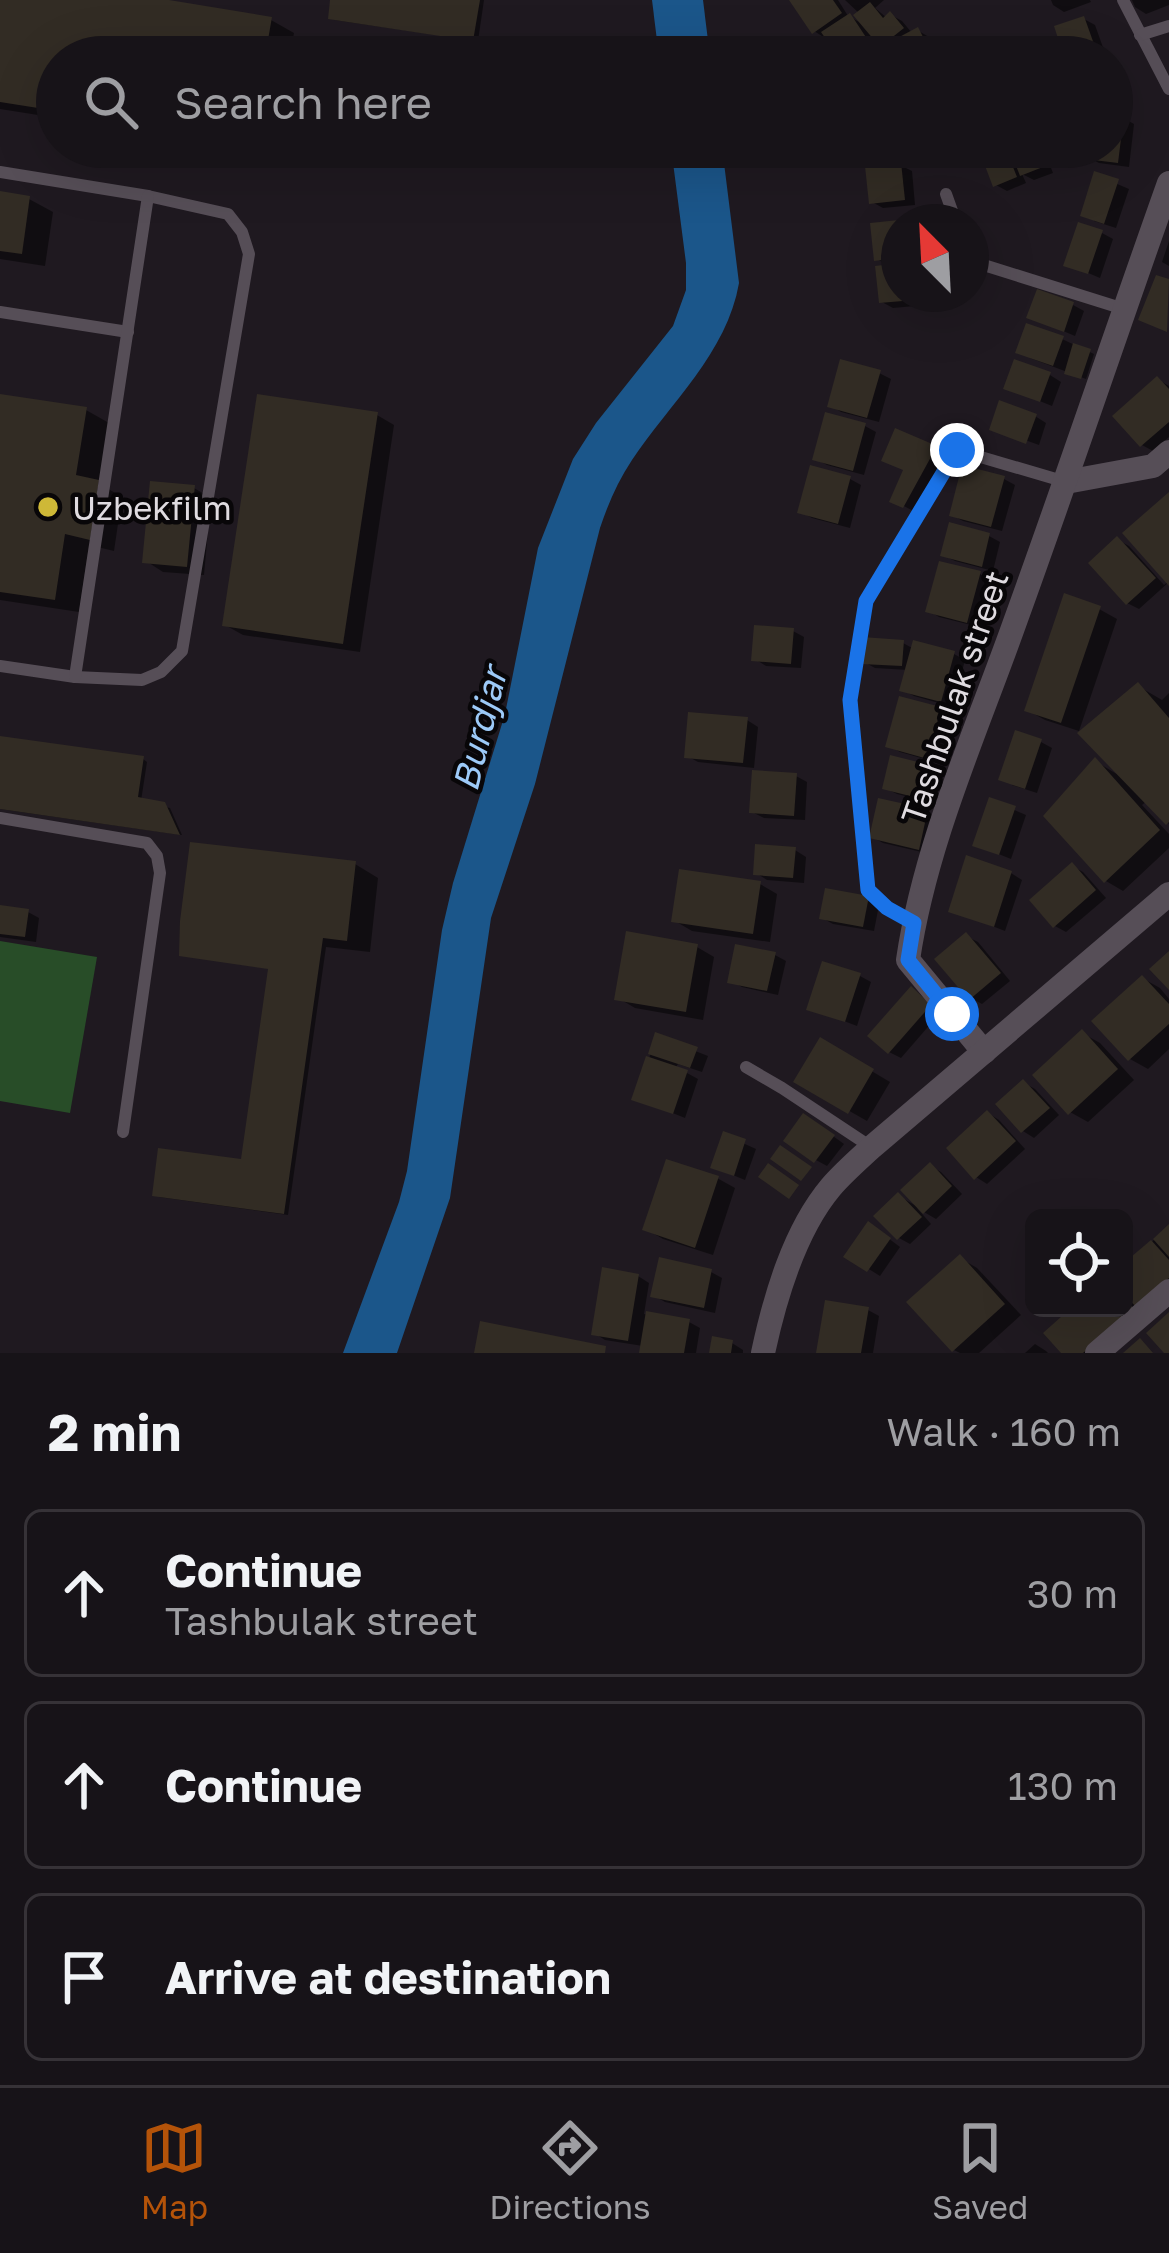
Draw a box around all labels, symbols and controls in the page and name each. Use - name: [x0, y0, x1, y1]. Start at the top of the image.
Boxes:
- search box: [36, 36, 1133, 168]
- icon: search: [78, 69, 144, 135]
- text: Search here: [174, 75, 432, 129]
- north arrow: [881, 204, 989, 312]
- route end: [930, 423, 984, 477]
- place label: Uzbekfilm: [72, 488, 232, 527]
- marker: Uzbekfilm: [35, 494, 61, 520]
- street label: Tashbulak street: [892, 565, 1016, 829]
- water label: Burdjar: [443, 658, 516, 795]
- route start: [925, 987, 979, 1041]
- map controls: [1025, 1209, 1133, 1317]
- button: locate: [1025, 1209, 1133, 1317]
- text: 2 min: [48, 1401, 181, 1462]
- text: Walk · 160 m: [886, 1408, 1121, 1455]
- text: Continue: [165, 1543, 362, 1597]
- icon: ahead: [51, 1560, 117, 1626]
- text: 30 m: [1027, 1570, 1118, 1617]
- text: Tashbulak street: [165, 1597, 478, 1644]
- icon: ahead: [51, 1752, 117, 1818]
- text: Continue: [165, 1758, 362, 1812]
- text: 130 m: [1008, 1762, 1118, 1809]
- icon: arrive: [51, 1944, 117, 2010]
- text: Arrive at destination: [165, 1950, 611, 2004]
- tab: Map: [141, 2115, 208, 2226]
- tab: Directions: [489, 2115, 651, 2226]
- tab: Saved: [932, 2115, 1028, 2226]

